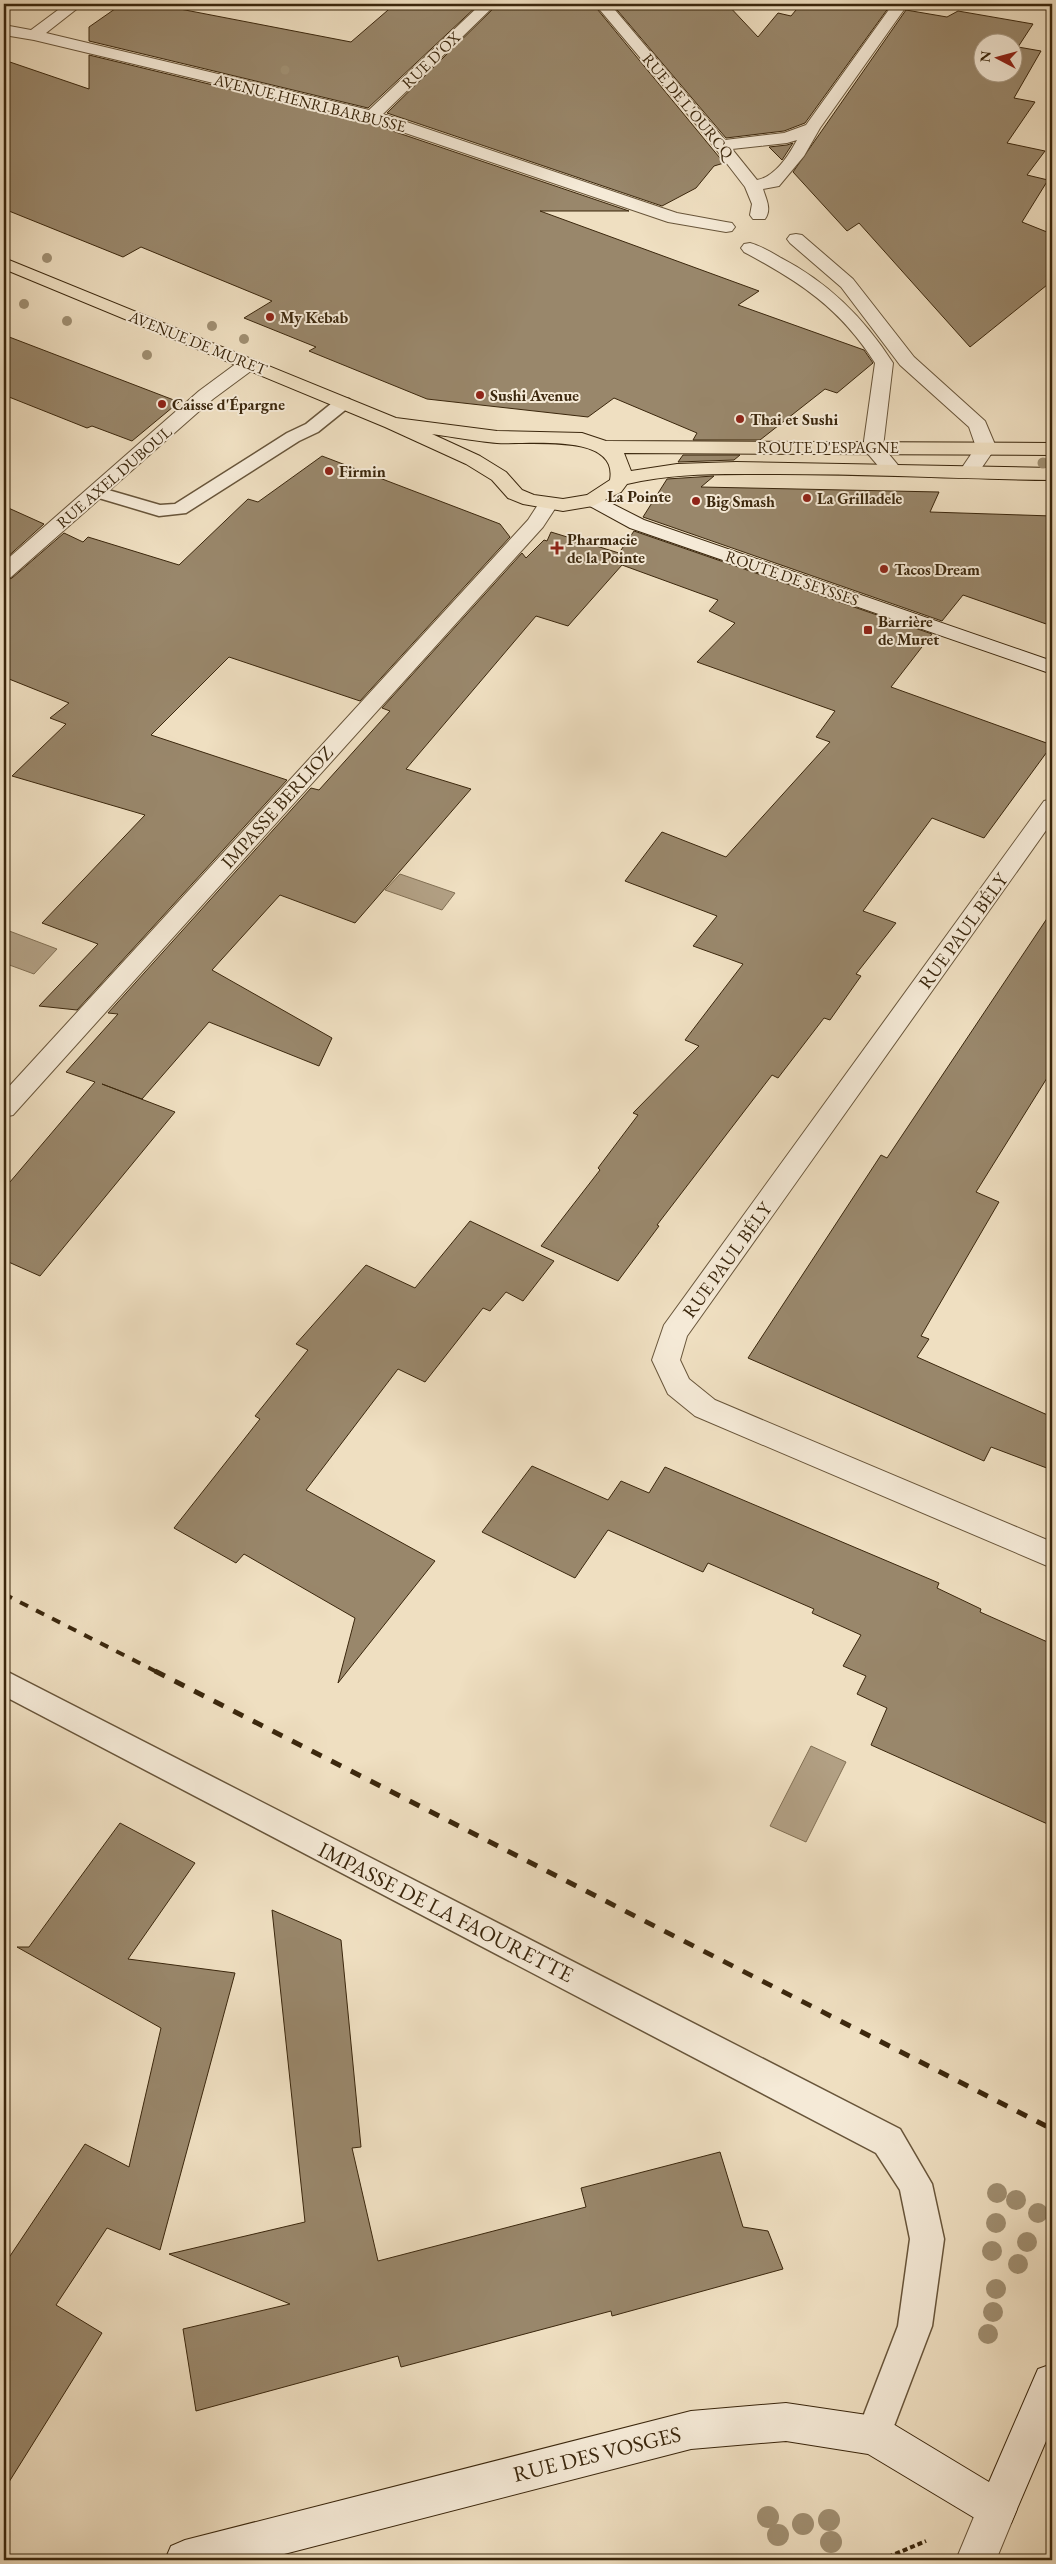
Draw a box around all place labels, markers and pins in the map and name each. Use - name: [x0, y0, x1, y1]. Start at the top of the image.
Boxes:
- place label: My Kebab: [280, 307, 348, 328]
- marker: My Kebab: [264, 311, 276, 323]
- place label: Sushi Avenue: [490, 385, 579, 406]
- marker: Sushi Avenue: [474, 389, 486, 401]
- place label: Caisse d'Épargne: [172, 394, 285, 415]
- marker: Caisse d'Épargne: [156, 398, 168, 410]
- place label: Thai et Sushi: [750, 409, 838, 430]
- marker: Thai et Sushi: [734, 413, 746, 425]
- place label: Firmin: [339, 461, 386, 482]
- marker: Firmin: [323, 465, 335, 477]
- place label: La Grilladele: [817, 488, 903, 509]
- place label: Big Smash: [706, 491, 775, 512]
- marker: La Grilladele: [801, 492, 813, 504]
- marker: Big Smash: [690, 495, 702, 507]
- place label: Pharmacie de la Pointe: [567, 529, 645, 568]
- marker: Pharmacie de la Pointe: [551, 542, 563, 554]
- place label: Tacos Dream: [894, 559, 980, 580]
- marker: Tacos Dream: [878, 563, 890, 575]
- place label: Barrière de Muret: [878, 611, 939, 650]
- marker: Barrière de Muret: [862, 624, 874, 636]

